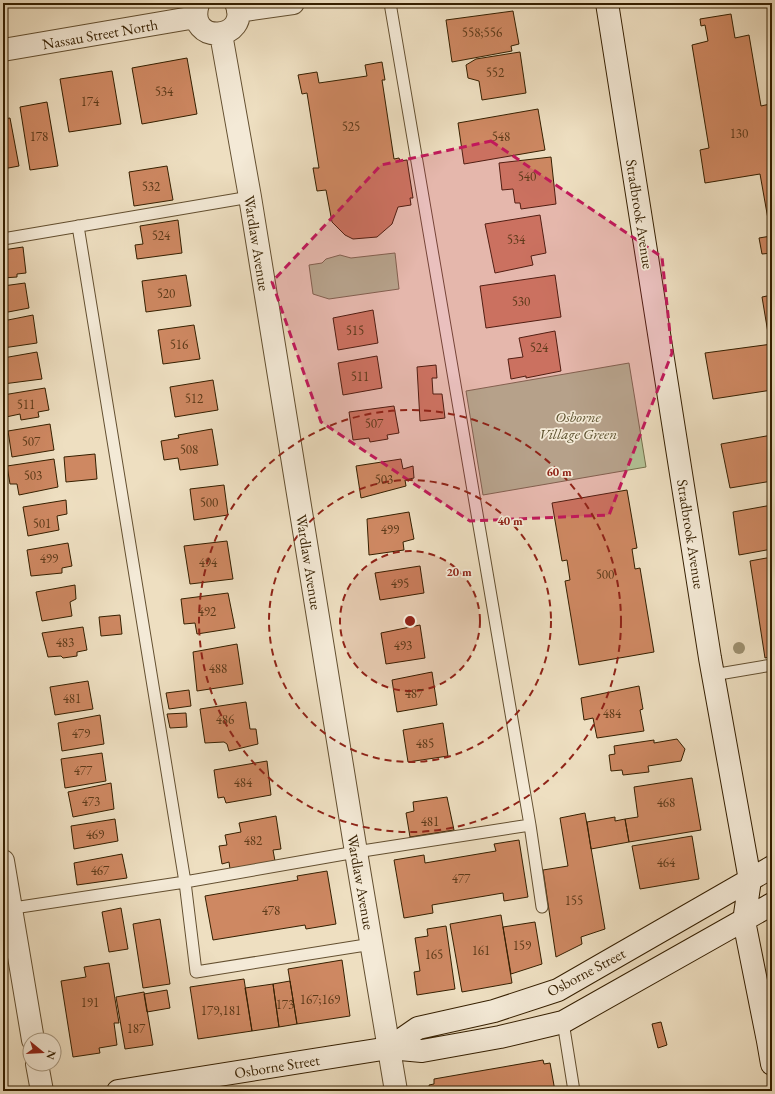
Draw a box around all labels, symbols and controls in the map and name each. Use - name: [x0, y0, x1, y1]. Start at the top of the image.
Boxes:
- street label: Nassau Street North: [41, 14, 160, 54]
- house number: 558;556: [462, 24, 502, 41]
- house number: 552: [486, 64, 505, 81]
- house number: 534: [155, 83, 174, 100]
- house number: 174: [81, 93, 100, 110]
- house number: 525: [342, 118, 360, 135]
- house number: 130: [730, 125, 748, 142]
- house number: 178: [30, 128, 48, 145]
- house number: 548: [492, 128, 510, 145]
- street label: Stradbrook Avenue: [622, 158, 658, 270]
- house number: 540: [518, 168, 536, 185]
- house number: 532: [142, 178, 161, 195]
- street label: Wardlaw Avenue: [240, 194, 274, 292]
- house number: 524: [152, 227, 171, 244]
- house number: 534: [507, 231, 526, 248]
- house number: 520: [157, 285, 175, 302]
- house number: 530: [512, 293, 530, 310]
- house number: 515: [346, 322, 364, 339]
- house number: 516: [170, 336, 188, 353]
- house number: 524: [530, 339, 549, 356]
- house number: 511: [351, 368, 369, 385]
- house number: 512: [185, 390, 204, 407]
- house number: 511: [17, 396, 35, 413]
- park label: Osborne Village Green: [539, 407, 617, 443]
- house number: 507: [365, 415, 384, 432]
- house number: 507: [22, 433, 41, 450]
- house number: 508: [180, 441, 198, 458]
- text: 60 m: [546, 464, 572, 480]
- house number: 503: [24, 467, 42, 484]
- house number: 503: [375, 471, 393, 488]
- street label: Stradbrook Avenue: [673, 478, 709, 590]
- house number: 500: [200, 494, 218, 511]
- street label: Wardlaw Avenue: [292, 513, 326, 611]
- text: 40 m: [497, 513, 523, 529]
- house number: 501: [33, 515, 51, 532]
- house number: 499: [381, 521, 400, 538]
- house number: 499: [40, 550, 59, 567]
- house number: 494: [199, 554, 218, 571]
- text: 20 m: [446, 564, 472, 580]
- house number: 500: [596, 566, 614, 583]
- house number: 495: [391, 575, 409, 592]
- house number: 492: [198, 603, 217, 620]
- centre of rings: [403, 614, 417, 628]
- house number: 483: [56, 634, 74, 651]
- house number: 493: [394, 637, 412, 654]
- house number: 488: [209, 660, 227, 677]
- house number: 487: [405, 685, 424, 702]
- house number: 481: [63, 690, 81, 707]
- house number: 484: [603, 705, 622, 722]
- house number: 486: [216, 711, 234, 728]
- house number: 479: [72, 725, 91, 742]
- house number: 485: [416, 735, 434, 752]
- house number: 477: [74, 762, 93, 779]
- house number: 484: [234, 774, 253, 791]
- house number: 473: [82, 793, 100, 810]
- house number: 468: [657, 794, 675, 811]
- house number: 481: [421, 813, 439, 830]
- house number: 469: [86, 826, 105, 843]
- house number: 482: [244, 832, 263, 849]
- street label: Wardlaw Avenue: [343, 833, 379, 931]
- house number: 464: [657, 854, 676, 871]
- house number: 467: [91, 862, 110, 879]
- house number: 477: [452, 870, 471, 887]
- house number: 155: [565, 892, 583, 909]
- house number: 478: [262, 902, 280, 919]
- house number: 159: [513, 937, 532, 954]
- house number: 161: [472, 942, 490, 959]
- street label: Osborne Street: [543, 943, 629, 1001]
- house number: 165: [425, 946, 443, 963]
- house number: 167;169: [300, 991, 341, 1008]
- house number: 191: [81, 994, 99, 1011]
- house number: 173: [276, 996, 294, 1013]
- house number: 179,181: [201, 1002, 241, 1019]
- house number: 187: [127, 1020, 146, 1037]
- north arrow: [22, 1032, 62, 1072]
- text: N: [43, 1049, 60, 1062]
- street label: Osborne Street: [233, 1050, 321, 1082]

